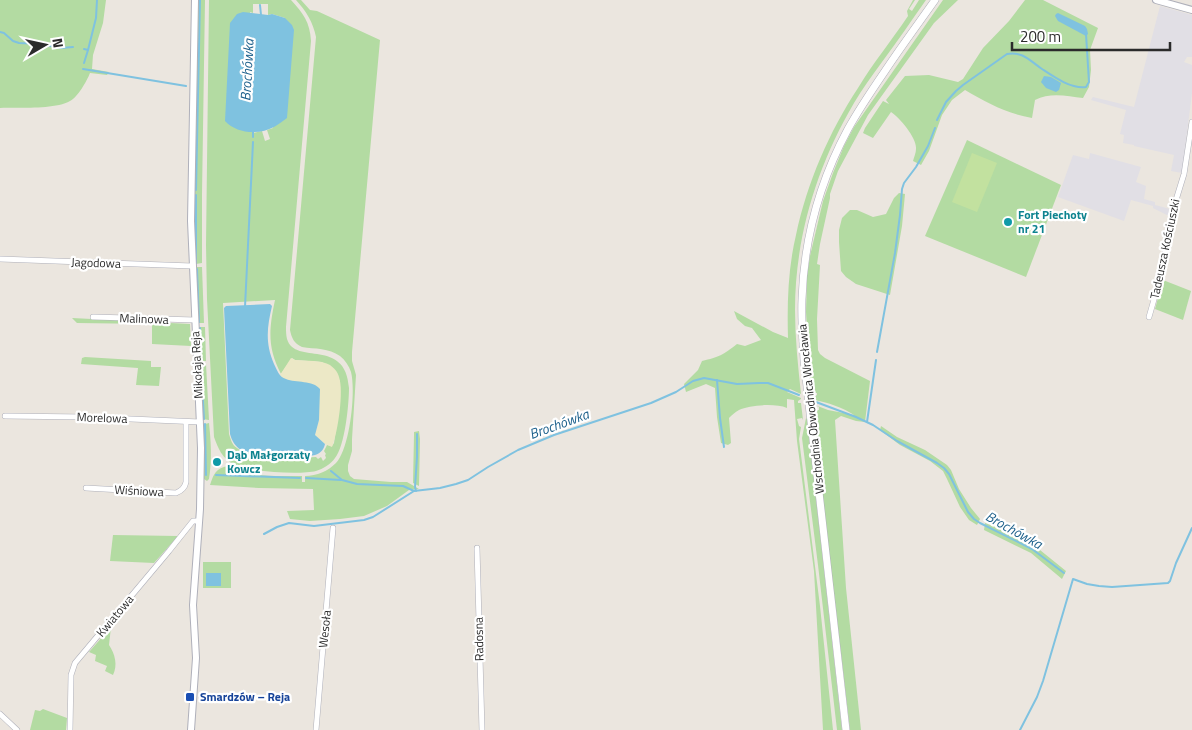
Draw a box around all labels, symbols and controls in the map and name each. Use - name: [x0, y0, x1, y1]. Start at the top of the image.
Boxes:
- north arrow: [20, 20, 70, 70]
- scale bar: [1012, 20, 1170, 52]
- text: 200 m: [1020, 25, 1061, 48]
- text: N: [47, 36, 69, 49]
- water label: Brochówka: [234, 37, 259, 101]
- street label: Tadeusza Kościuszki: [1145, 197, 1184, 301]
- place label: Fort Piechoty nr 21: [1018, 205, 1087, 238]
- marker: Fort Piechoty nr 21: [1002, 216, 1014, 228]
- street label: Jagodowa: [71, 252, 121, 273]
- street label: Malinowa: [119, 308, 169, 329]
- street label: Wschodnia Obwodnica Wrocławia: [792, 323, 829, 495]
- street label: Mikołaja Reja: [185, 331, 208, 399]
- water label: Brochówka: [526, 403, 592, 444]
- street label: Morelowa: [76, 407, 128, 428]
- place label: Dąb Małgorzaty Kowcz: [227, 445, 310, 478]
- marker: Dąb Małgorzaty Kowcz: [211, 456, 223, 468]
- street label: Wiśniowa: [114, 480, 164, 501]
- water label: Brochówka: [982, 505, 1047, 554]
- street label: Kwiatowa: [91, 590, 138, 641]
- street label: Wesoła: [313, 609, 336, 649]
- street label: Radosna: [469, 617, 488, 661]
- place label: Smardzów – Reja: [200, 687, 290, 706]
- marker: Smardzów – Reja: [184, 691, 196, 703]

